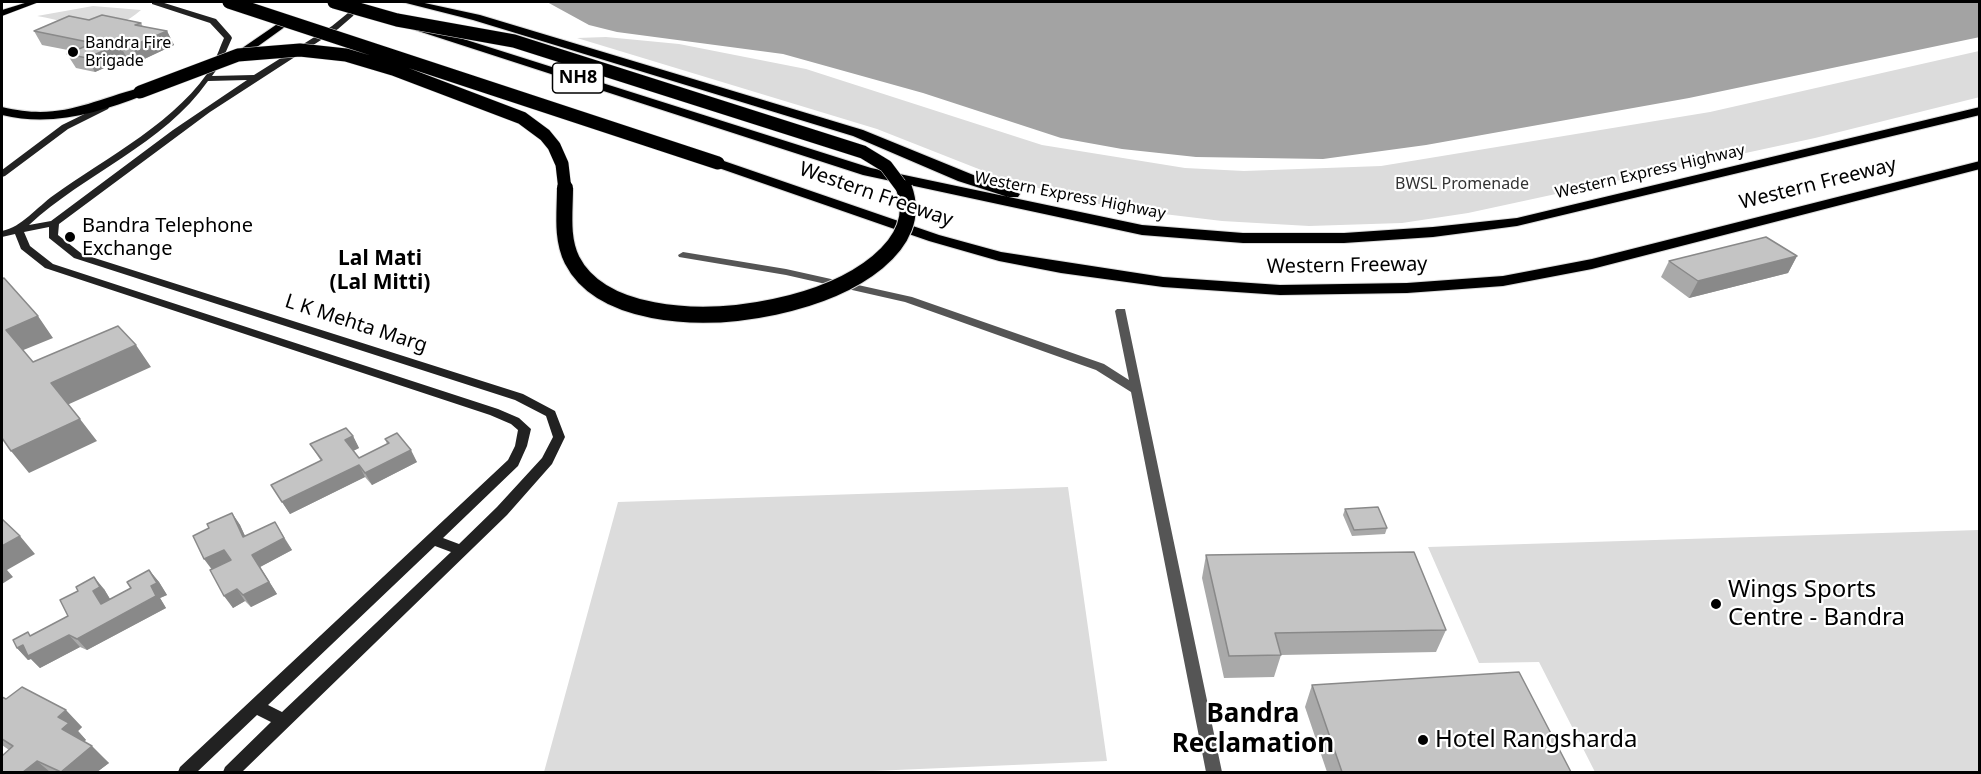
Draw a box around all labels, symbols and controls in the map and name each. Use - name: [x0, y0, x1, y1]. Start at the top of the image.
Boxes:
- place label: Bandra Fire Brigade: [85, 33, 171, 71]
- marker: Bandra Fire Brigade: [66, 45, 80, 59]
- road number: NH8: [552, 63, 604, 93]
- street label: Western Express Highway: [1553, 141, 1747, 203]
- street label: Western Freeway: [1737, 153, 1899, 215]
- street label: Western Freeway: [796, 157, 956, 233]
- street label: Western Express Highway: [973, 168, 1167, 224]
- park label: BWSL Promenade: [1395, 174, 1529, 194]
- place label: Bandra Telephone Exchange: [82, 214, 253, 261]
- marker: Bandra Telephone Exchange: [63, 230, 77, 244]
- district label: Lal Mati (Lal Mitti): [330, 246, 430, 296]
- street label: Western Freeway: [1266, 253, 1428, 279]
- street label: L K Mehta Marg: [282, 290, 430, 358]
- place label: Wings Sports Centre - Bandra: [1728, 576, 1905, 632]
- marker: Wings Sports Centre - Bandra: [1709, 597, 1723, 611]
- district label: Bandra Reclamation: [1172, 699, 1334, 760]
- place label: Hotel Rangsharda: [1435, 726, 1637, 754]
- marker: Hotel Rangsharda: [1416, 733, 1430, 747]

